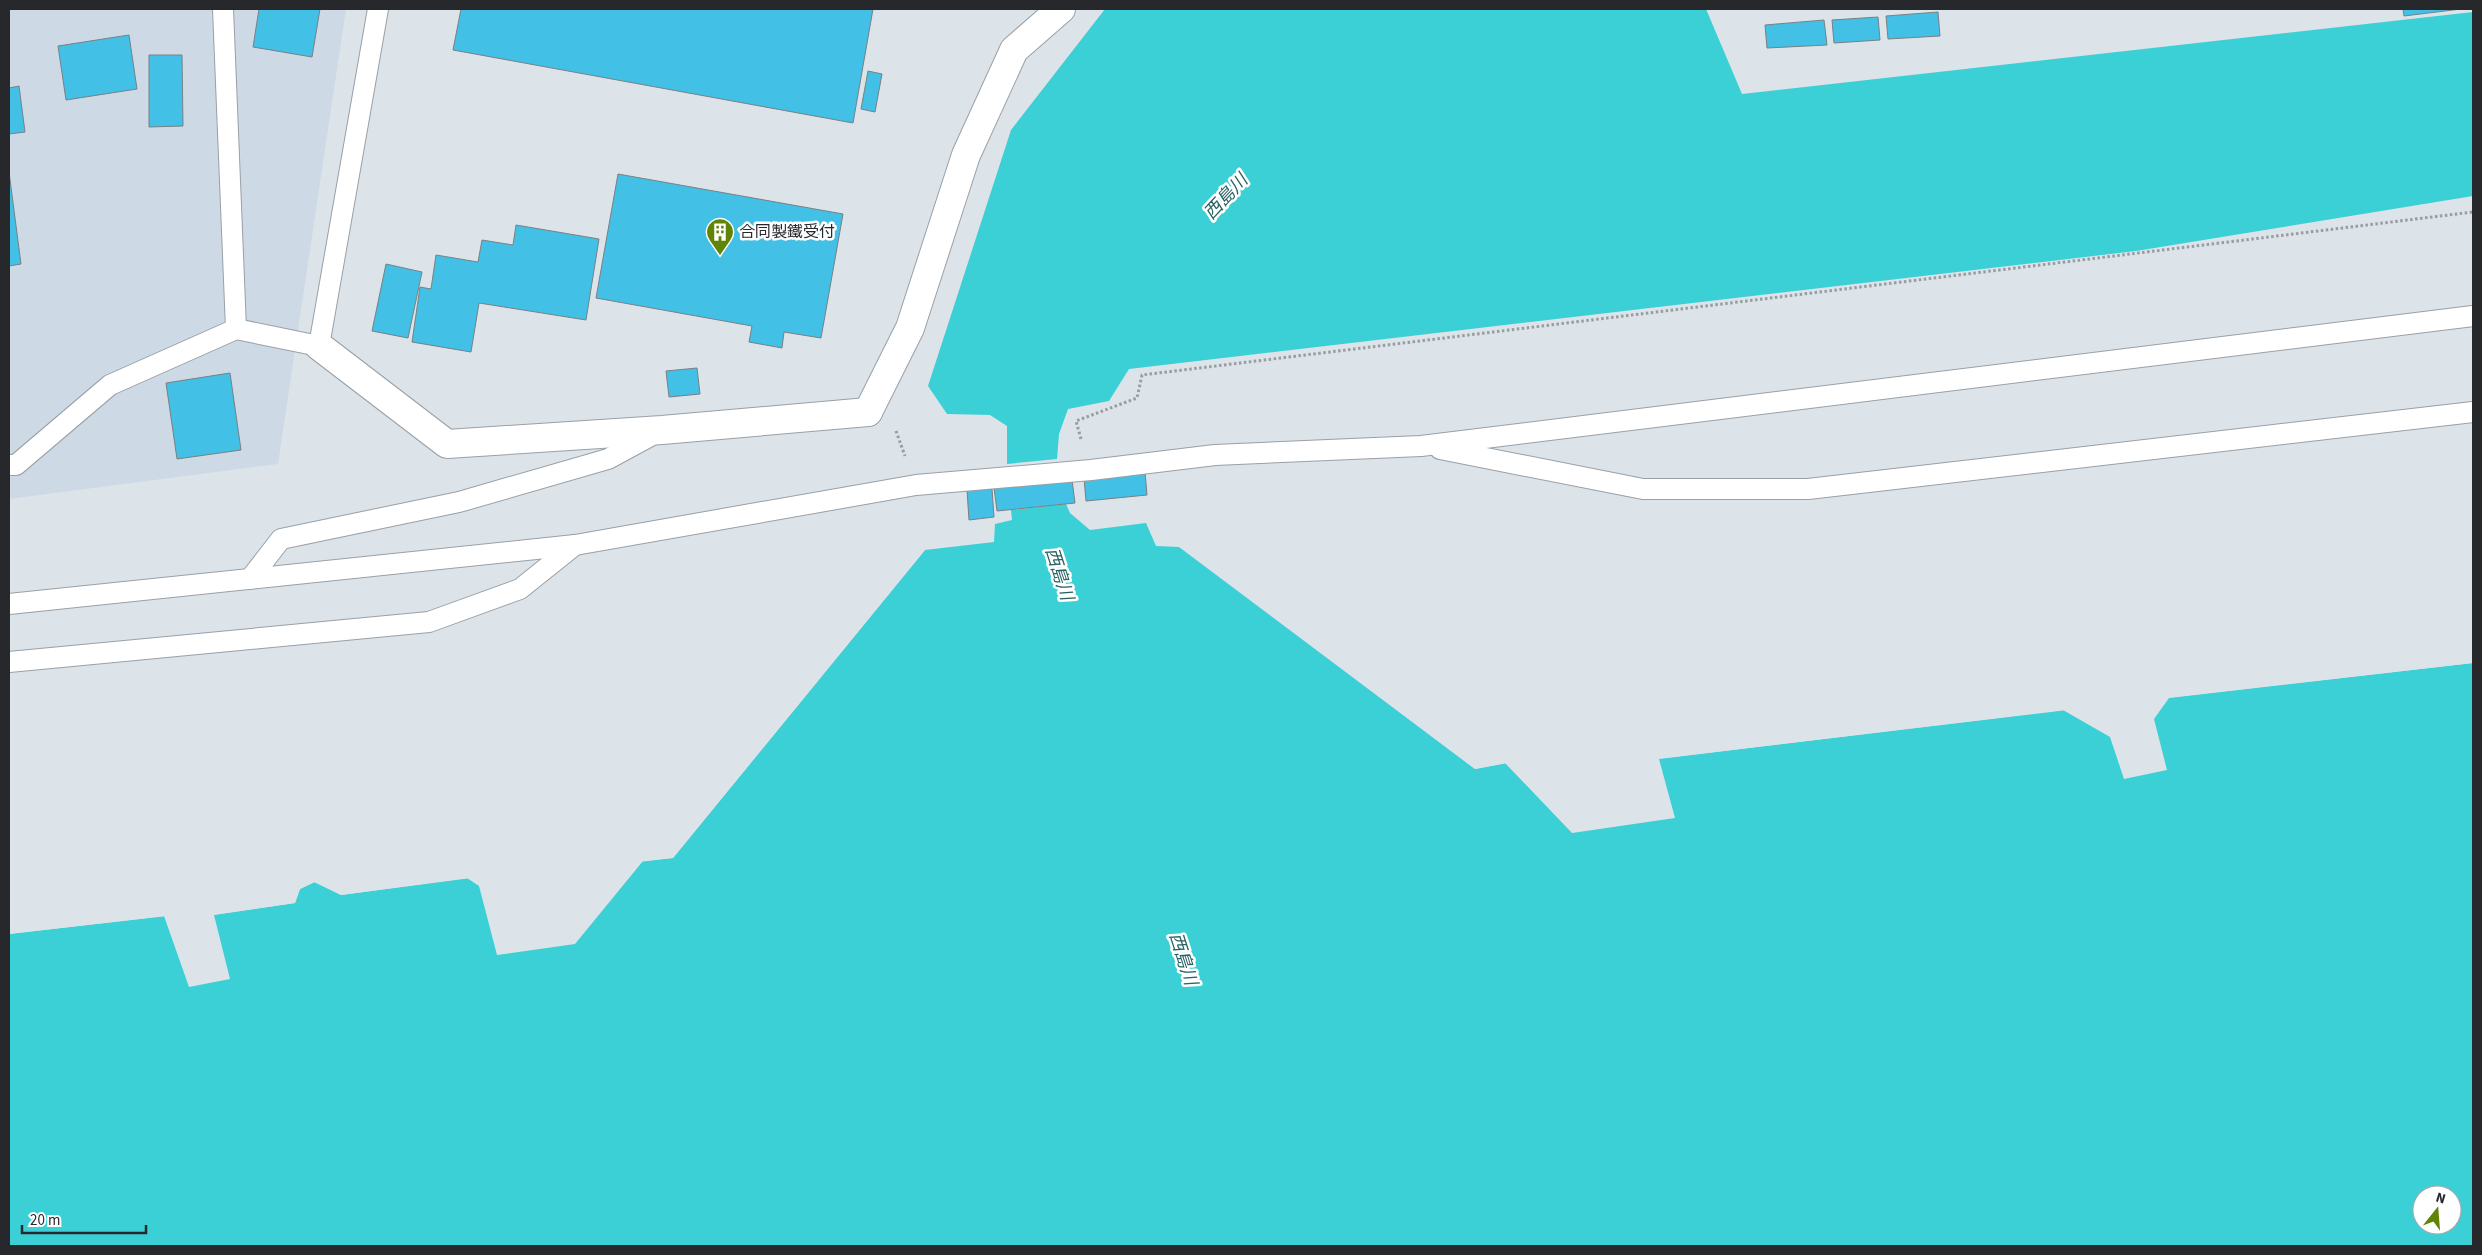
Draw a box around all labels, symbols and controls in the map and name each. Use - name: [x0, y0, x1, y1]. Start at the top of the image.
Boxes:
- water label: 西島川: [1198, 167, 1255, 225]
- building icon: 合同製鐵受付: [705, 217, 735, 256]
- place label: 合同製鐵受付: [739, 221, 835, 243]
- water label: 西島川: [1039, 544, 1080, 605]
- water label: 西島川: [1163, 929, 1204, 990]
- north arrow: [2412, 1185, 2462, 1235]
- text: N: [2433, 1188, 2448, 1209]
- scale bar: [22, 1202, 146, 1234]
- text: 20 m: [30, 1210, 60, 1231]

